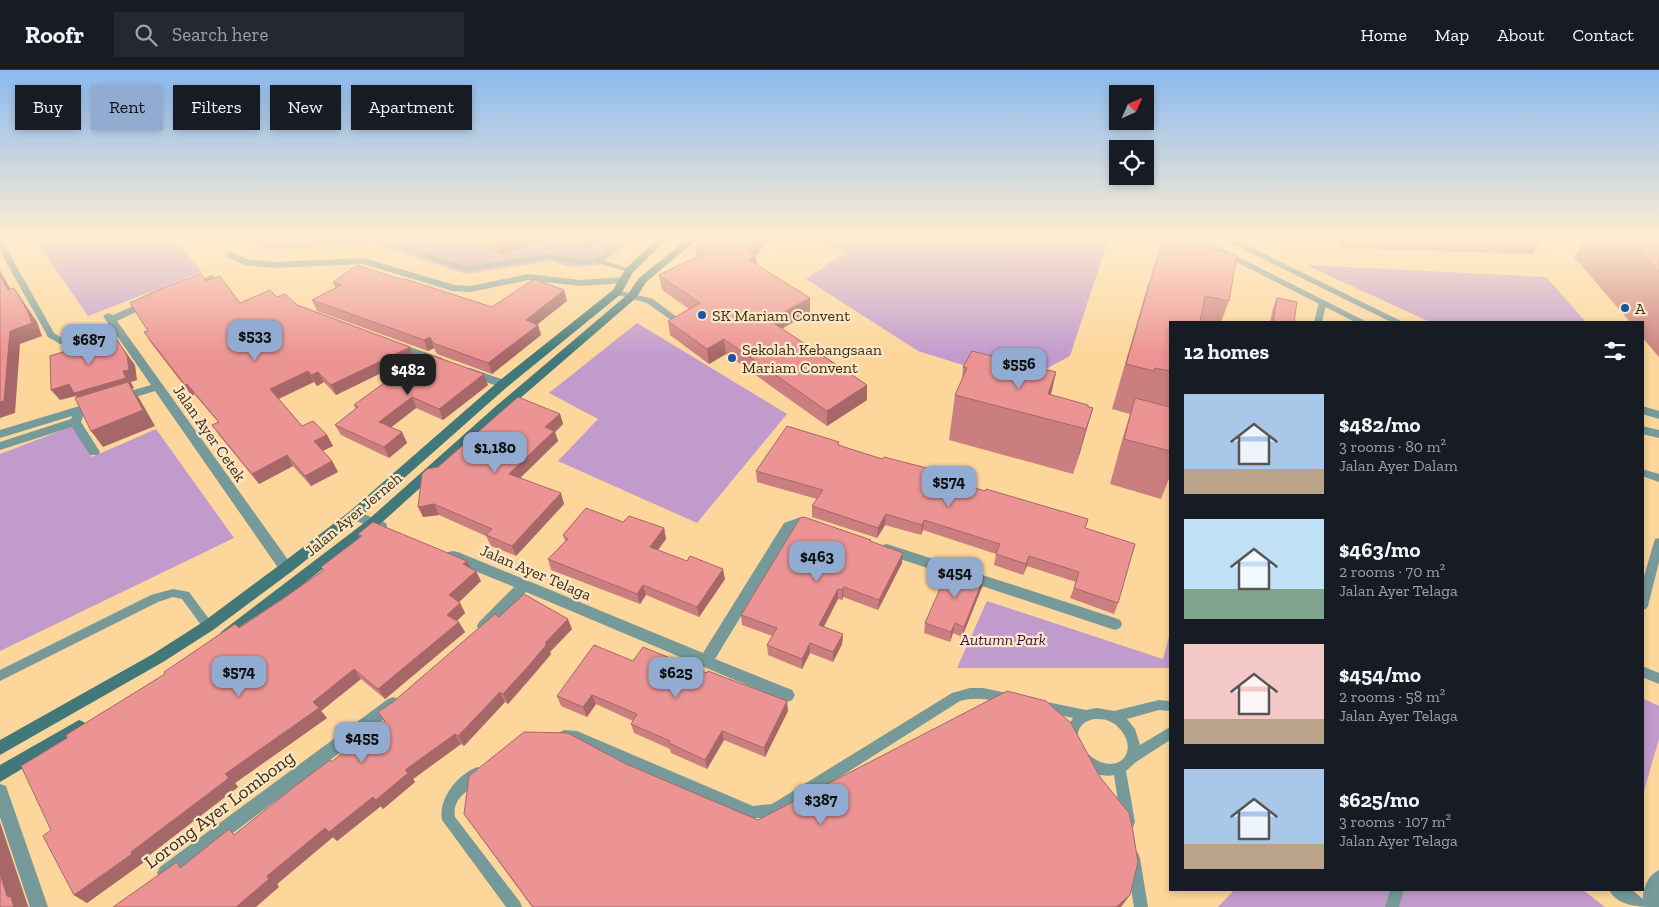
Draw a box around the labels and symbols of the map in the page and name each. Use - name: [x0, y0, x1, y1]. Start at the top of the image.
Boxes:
- north arrow: [1109, 85, 1154, 130]
- place label: A: [1635, 299, 1646, 318]
- marker: A: [1619, 302, 1631, 314]
- place label: SK Mariam Convent: [712, 306, 850, 325]
- marker: SK Mariam Convent: [696, 309, 708, 321]
- pin: $533: [225, 320, 285, 362]
- pin: $687: [59, 324, 119, 366]
- place label: Sekolah Kebangsaan Mariam Convent: [742, 340, 883, 377]
- pin: $556: [989, 348, 1049, 390]
- marker: Sekolah Kebangsaan Mariam Convent: [726, 352, 738, 364]
- pin: $482: [378, 354, 438, 396]
- street label: Jalan Ayer Cetek: [169, 381, 250, 486]
- pin: $1,180: [454, 432, 536, 474]
- pin: $574: [919, 466, 979, 508]
- street label: Jalan Ayer Jerneh: [301, 468, 406, 560]
- pin: $463: [787, 540, 847, 583]
- street label: Jalan Ayer Telaga: [477, 541, 594, 605]
- pin: $454: [925, 556, 985, 599]
- park label: Autumn Park: [959, 630, 1046, 649]
- pin: $574: [209, 656, 269, 698]
- pin: $625: [646, 656, 706, 699]
- pin: $455: [332, 722, 392, 764]
- street label: Lorong Ayer Lombong: [140, 745, 300, 873]
- pin: $387: [791, 784, 851, 826]

